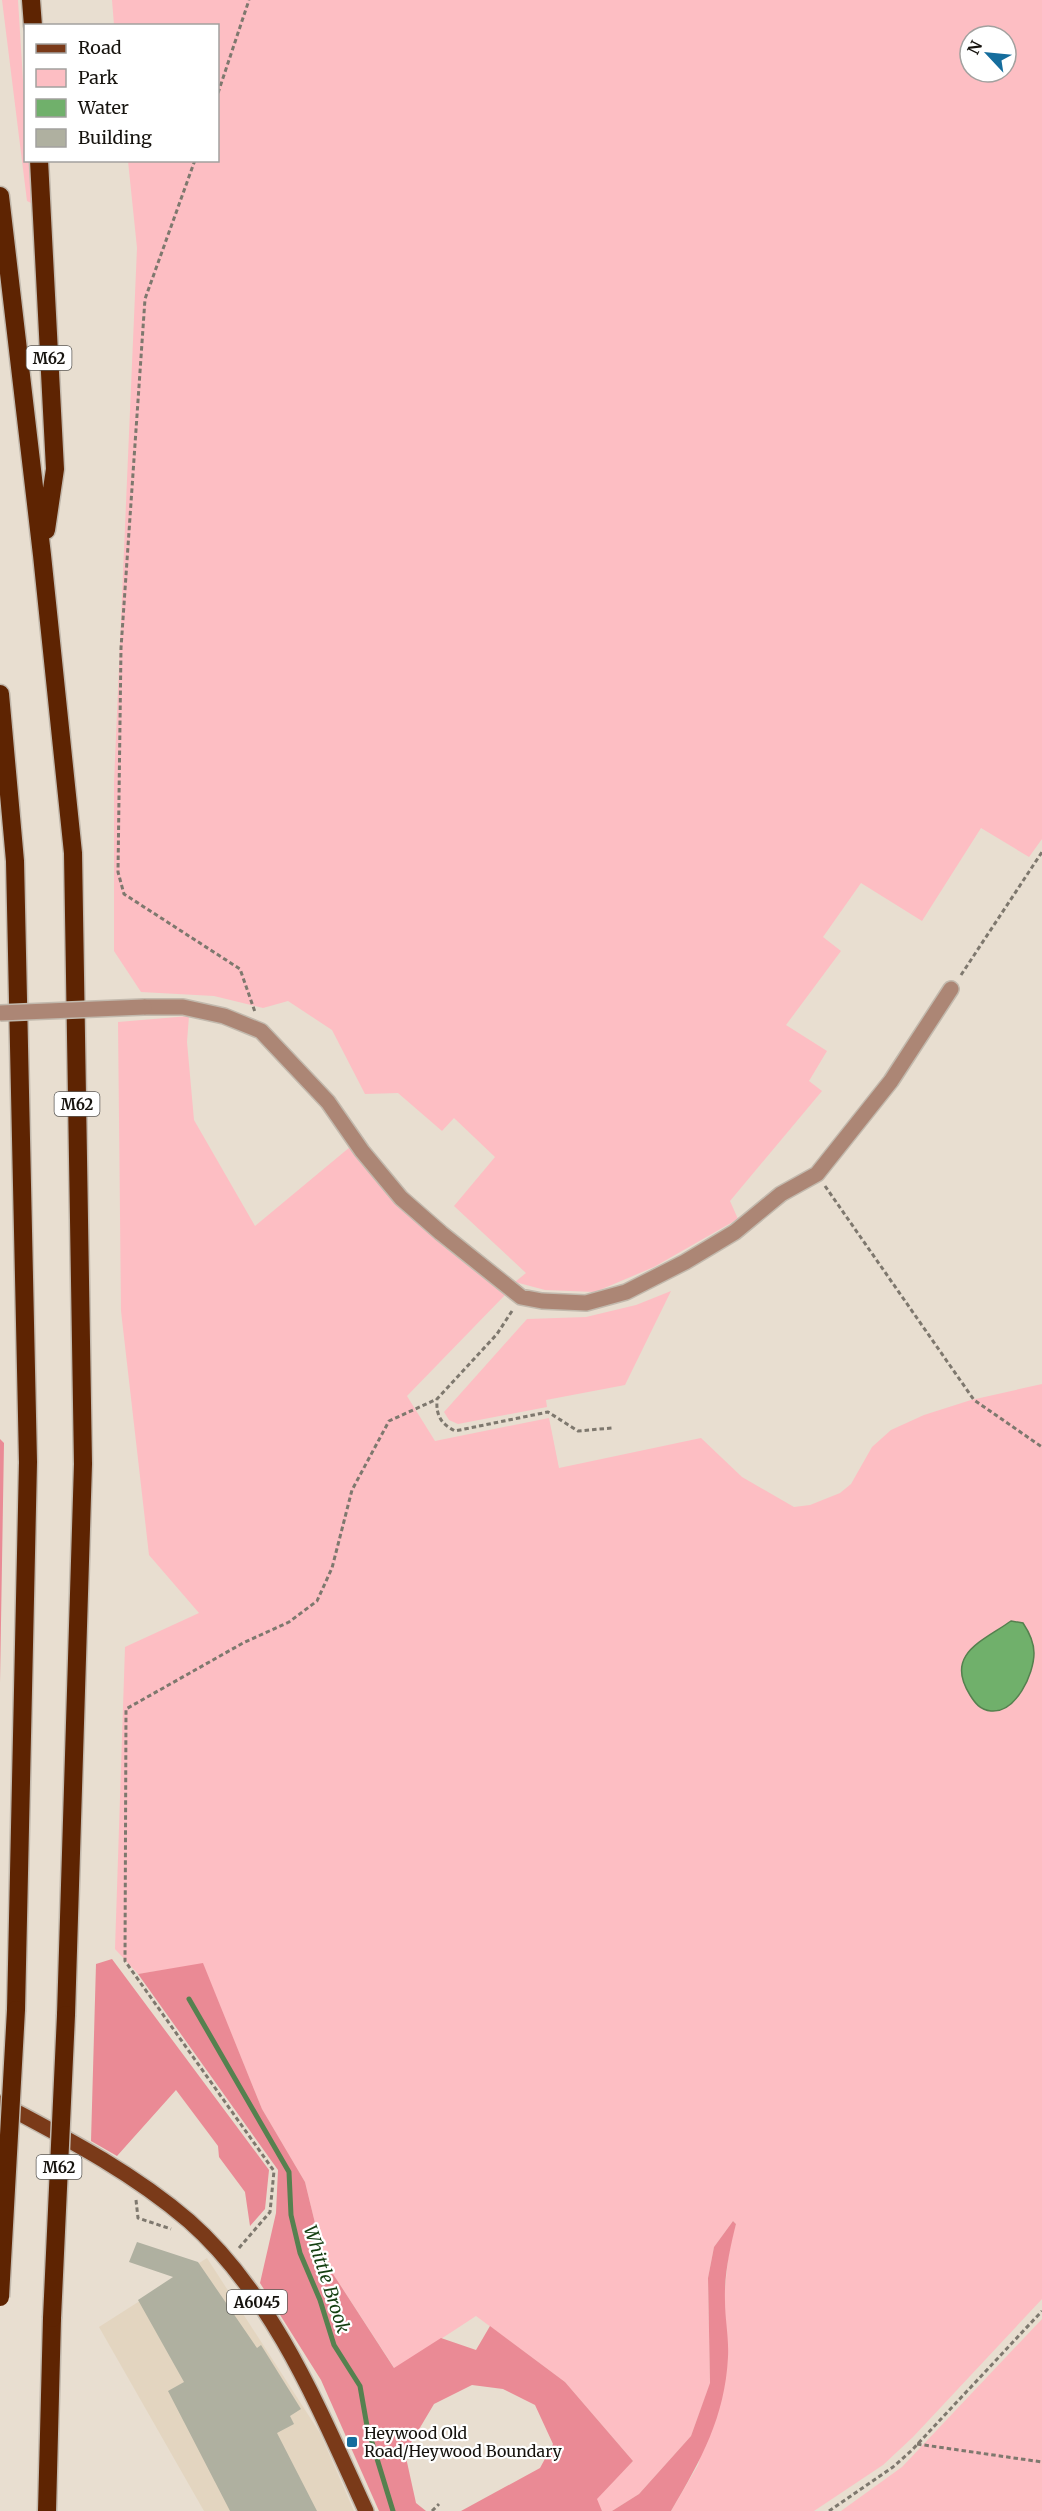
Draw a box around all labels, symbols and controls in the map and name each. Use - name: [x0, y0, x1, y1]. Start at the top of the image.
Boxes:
- legend: [24, 24, 219, 162]
- north arrow: [958, 24, 1018, 84]
- text: Road: [78, 36, 122, 59]
- text: N: [963, 37, 986, 57]
- text: Park: [78, 66, 119, 89]
- text: Water: [77, 96, 129, 119]
- text: Building: [78, 126, 152, 149]
- road number: M62: [26, 346, 72, 370]
- road number: M62: [54, 1092, 100, 1116]
- road number: M62: [36, 2155, 82, 2179]
- water label: Whittle Brook: [299, 2222, 355, 2336]
- road number: A6045: [227, 2290, 287, 2314]
- place label: Heywood Old Road/Heywood Boundary: [364, 2423, 563, 2461]
- marker: Heywood Old Road/Heywood Boundary: [345, 2435, 359, 2449]

